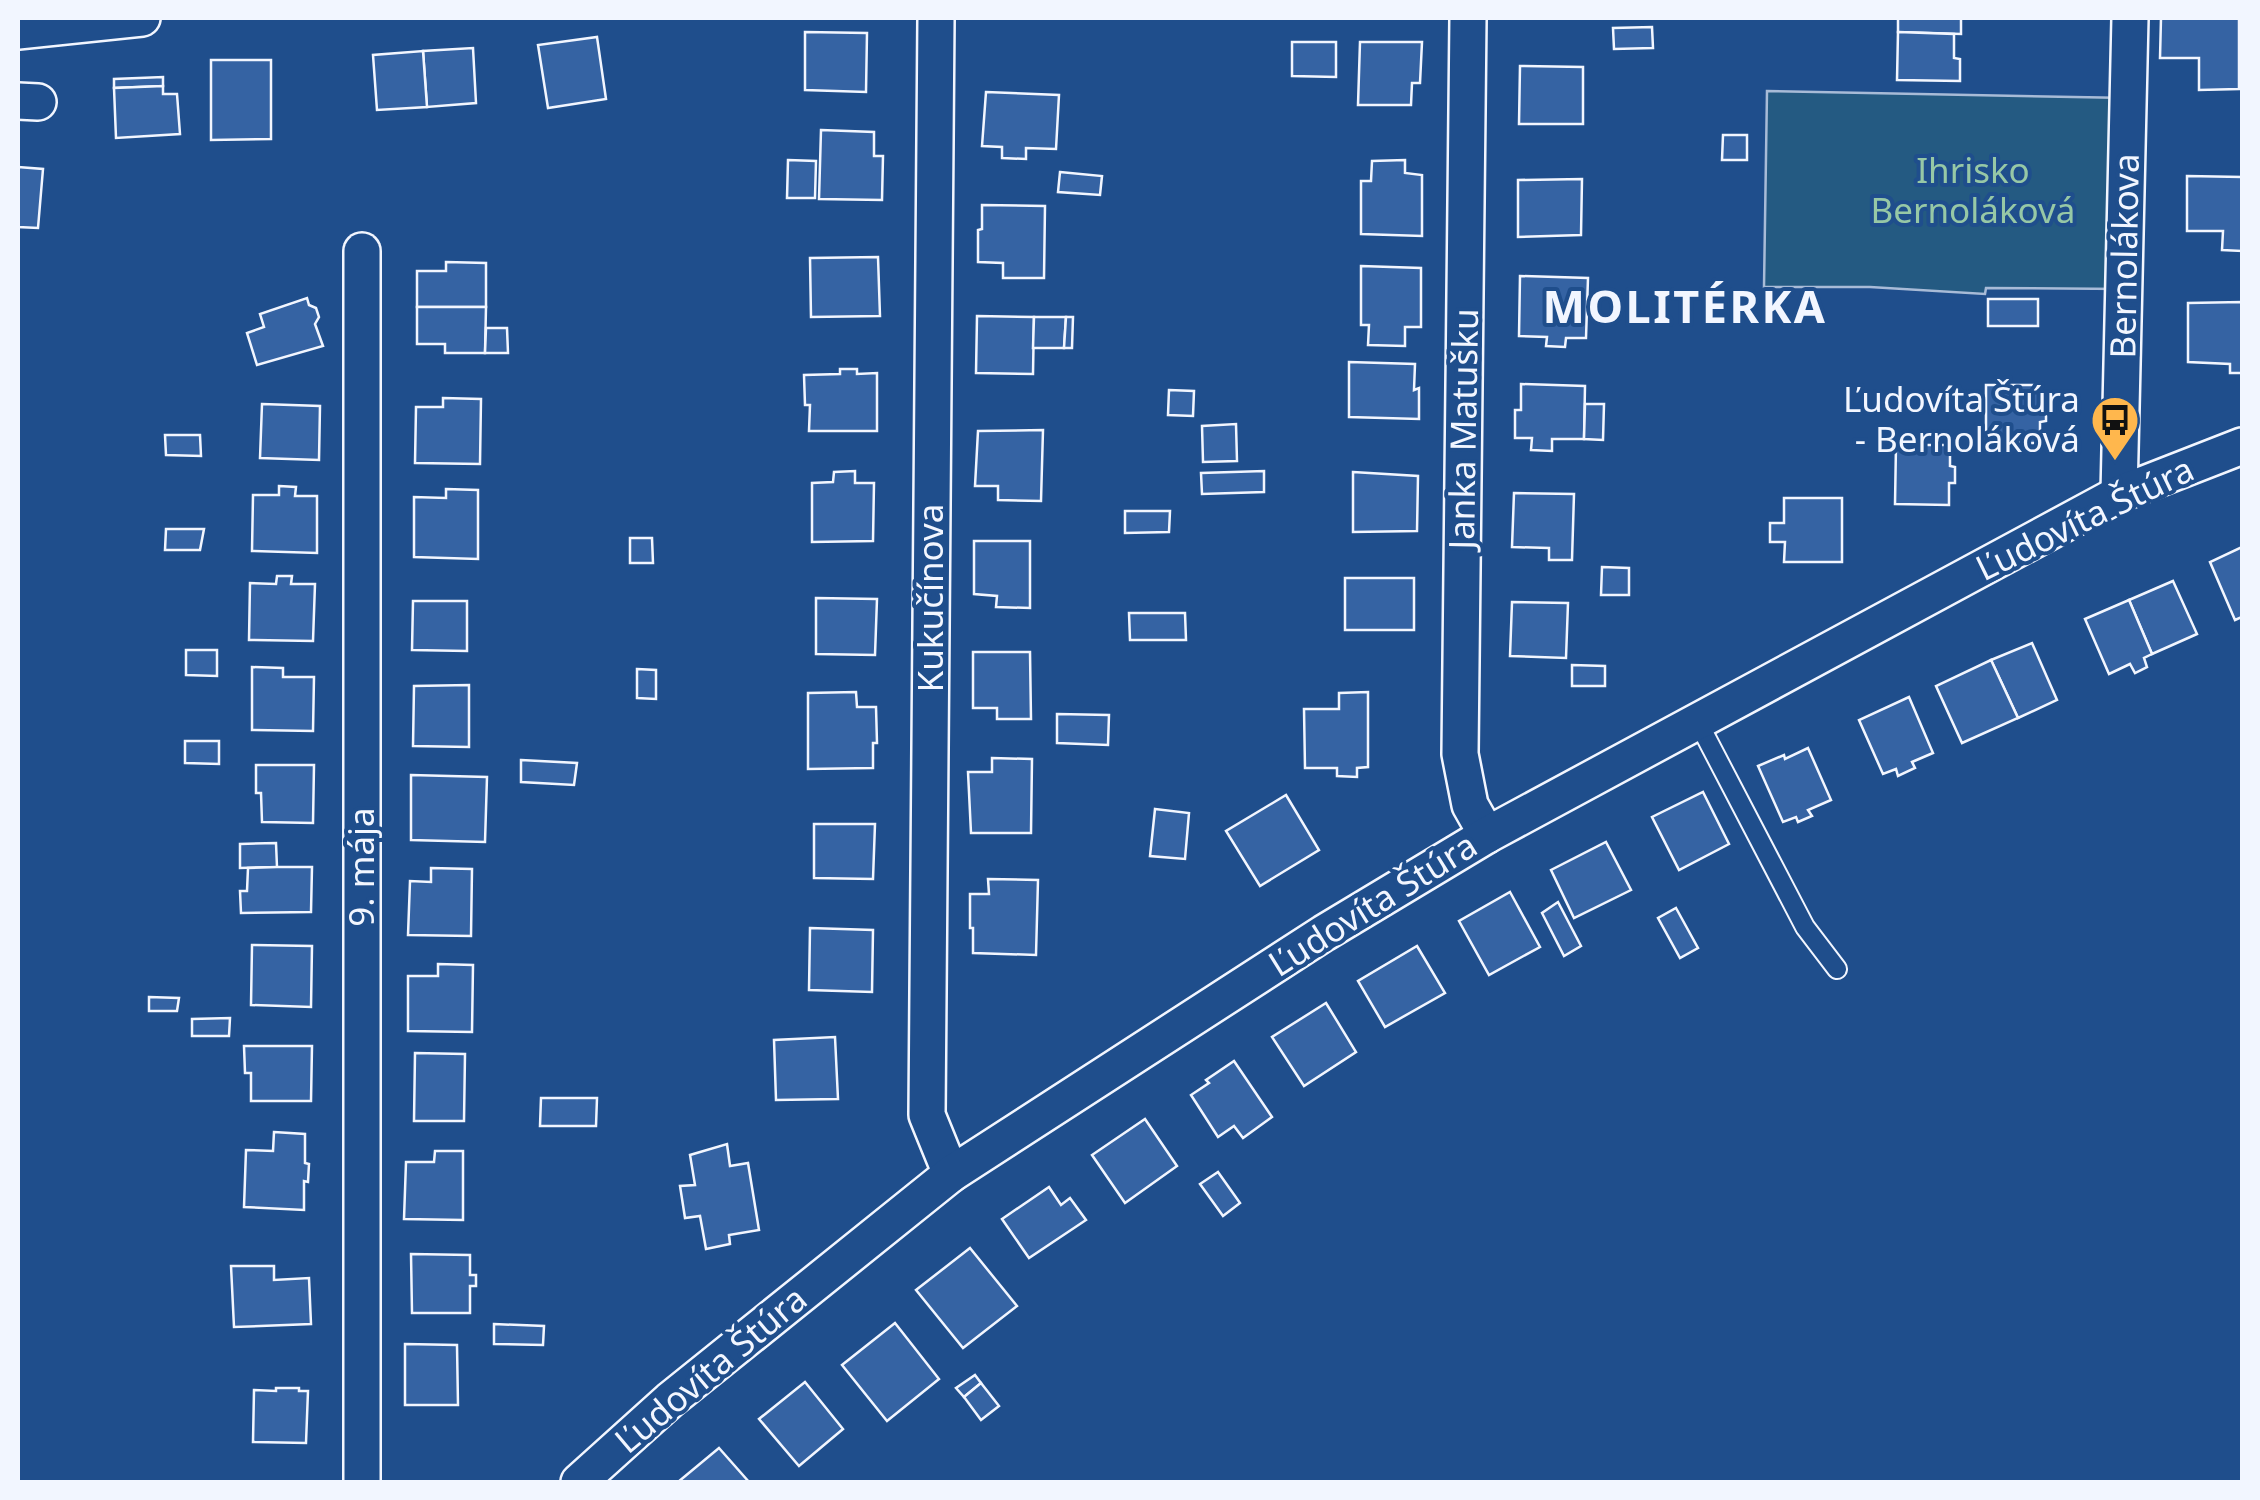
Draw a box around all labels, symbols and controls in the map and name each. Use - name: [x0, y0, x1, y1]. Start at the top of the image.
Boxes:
- park label: Ihrisko Bernoláková: [1871, 146, 2076, 233]
- street label: Bernolákova: [2098, 153, 2149, 359]
- district label: MOLITÉRKA: [1543, 275, 1827, 336]
- street label: Janka Matušku: [1437, 308, 1488, 553]
- place label: Ľudovíta Štúra - Bernoláková: [1843, 375, 2080, 462]
- bus stop icon: Ľudovíta Štúra - Bernoláková: [2089, 394, 2141, 462]
- street label: Ľudovíta Štúra: [1968, 445, 2201, 591]
- street label: Kukučínova: [906, 504, 953, 692]
- street label: 9. mája: [337, 807, 384, 927]
- street label: Ľudovíta Štúra: [1259, 821, 1485, 986]
- street label: Ľudovíta Štúra: [604, 1275, 816, 1463]

